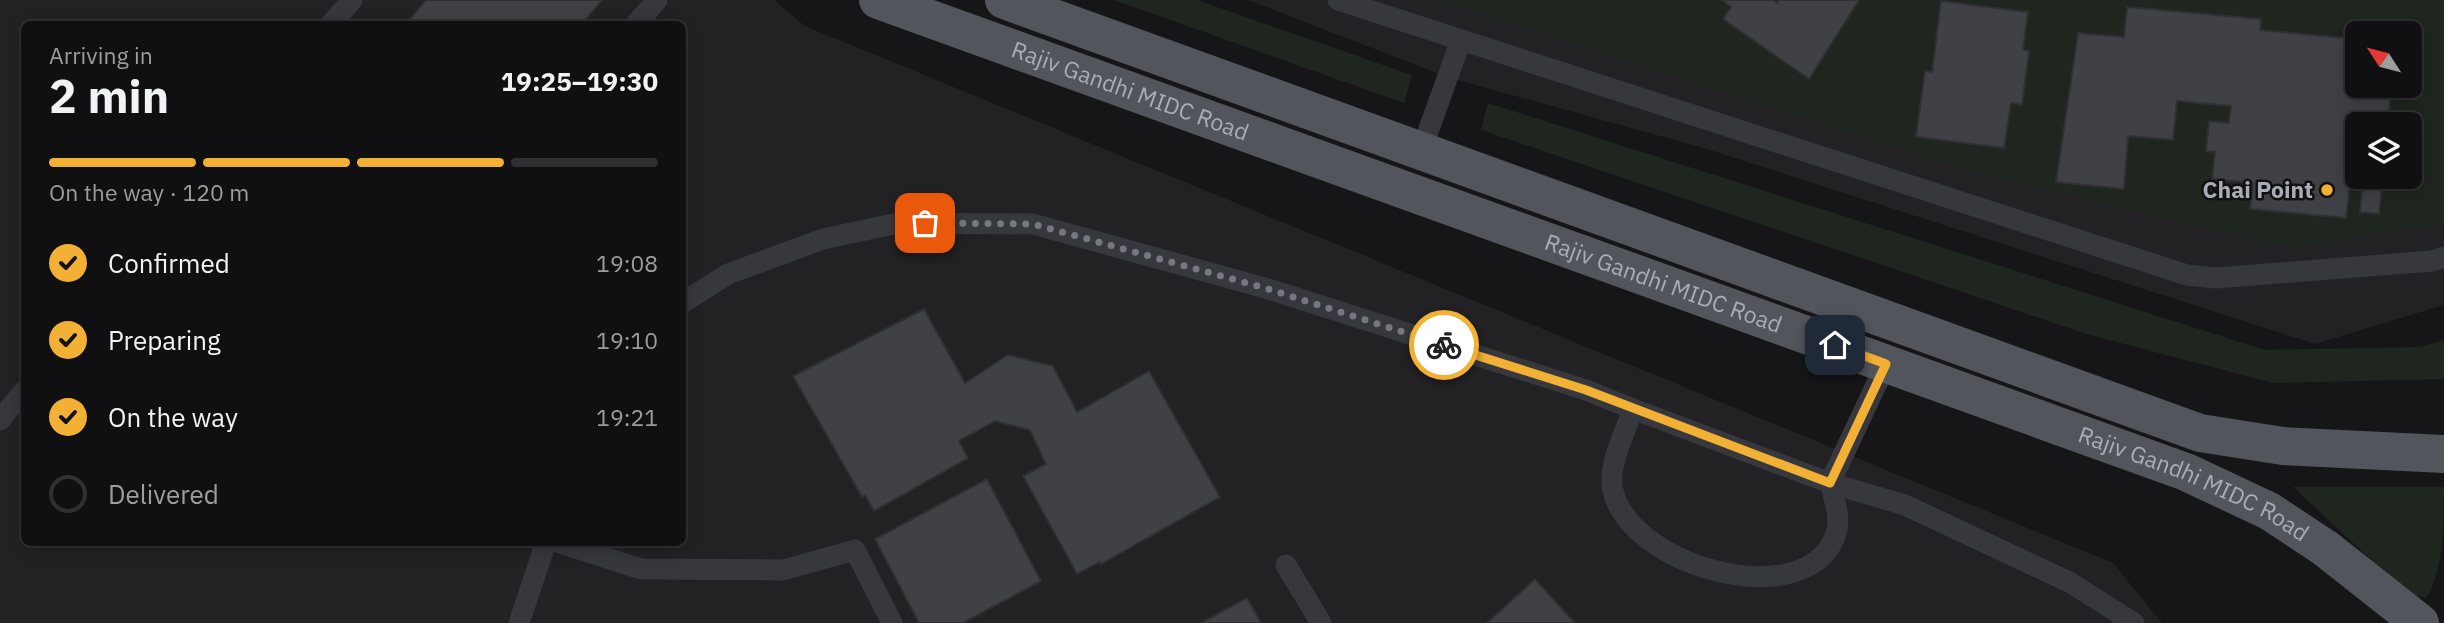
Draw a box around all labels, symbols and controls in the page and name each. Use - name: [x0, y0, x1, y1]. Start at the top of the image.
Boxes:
- north arrow: [2345, 21, 2422, 98]
- map controls: [2345, 21, 2422, 189]
- street label: Rajiv Gandhi MIDC Road: [1008, 33, 1253, 147]
- text: Arriving in: [49, 40, 153, 70]
- text: 19:25–19:30: [501, 64, 658, 98]
- text: 2 min: [49, 66, 169, 126]
- button: layers: [2345, 112, 2422, 189]
- place label: Chai Point: [2203, 174, 2313, 204]
- text: On the way · 120 m: [49, 177, 249, 207]
- marker: Chai Point: [2319, 182, 2335, 198]
- pin: [895, 193, 955, 253]
- icon: bag: [906, 204, 944, 242]
- street label: Rajiv Gandhi MIDC Road: [1541, 226, 1786, 339]
- icon: check: [49, 244, 87, 282]
- text: Confirmed: [108, 246, 230, 280]
- text: 19:08: [596, 248, 658, 278]
- courier: [1409, 310, 1479, 380]
- pin: [1805, 315, 1865, 375]
- icon: check: [49, 321, 87, 359]
- text: Preparing: [108, 323, 221, 357]
- text: 19:10: [596, 325, 658, 355]
- icon: bike: [1425, 326, 1463, 364]
- icon: home: [1816, 326, 1854, 364]
- icon: check: [49, 398, 87, 436]
- text: On the way: [108, 400, 238, 434]
- text: 19:21: [596, 402, 658, 432]
- street label: Rajiv Gandhi MIDC Road: [2074, 418, 2315, 547]
- text: Delivered: [108, 477, 219, 511]

